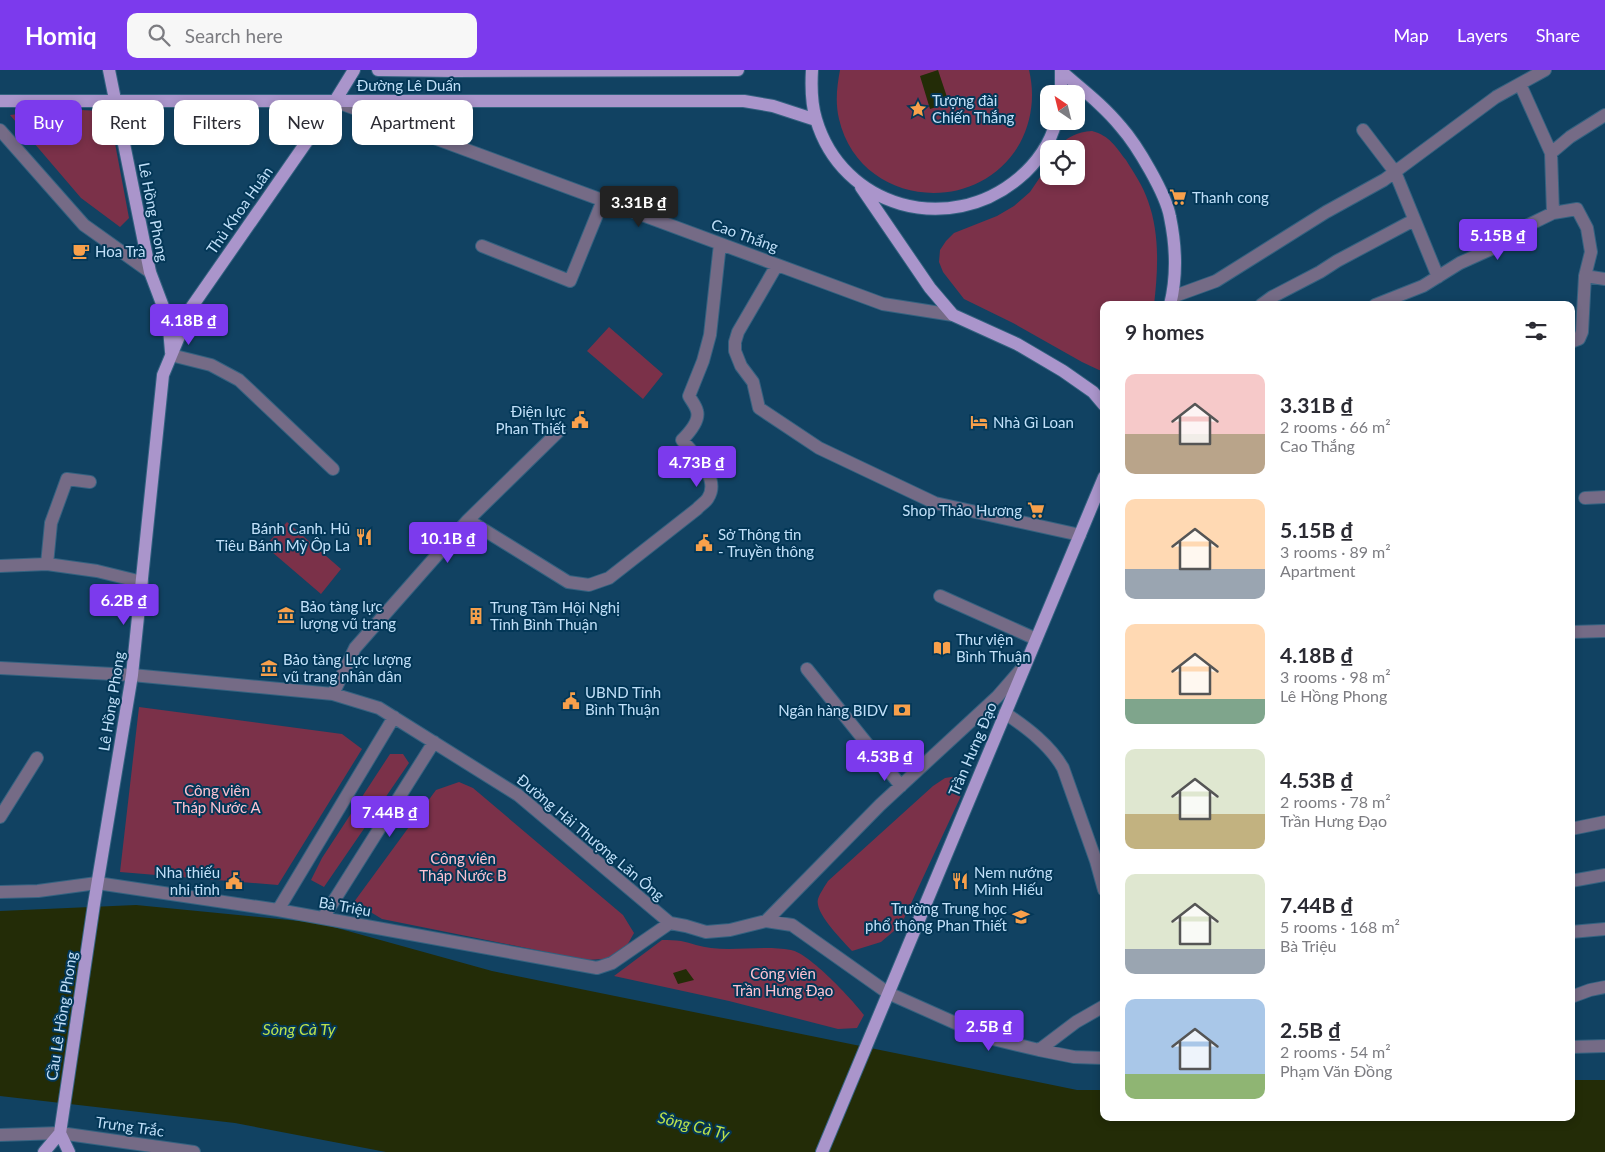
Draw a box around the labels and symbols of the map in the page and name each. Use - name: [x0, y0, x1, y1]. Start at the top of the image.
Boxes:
- street label: Đường Lê Duẩn: [357, 76, 461, 94]
- north arrow: [1040, 85, 1085, 130]
- place label: Tượng đài Chiến Thắng: [932, 91, 1015, 126]
- place icon: Tượng đài Chiến Thắng: [908, 99, 928, 119]
- street label: Lê Hồng Phong: [136, 161, 172, 263]
- street label: Thủ Khoa Huân: [202, 163, 276, 257]
- pin: 3.31B ₫: [593, 186, 685, 228]
- supermarket icon: Thanh cong: [1168, 187, 1188, 207]
- place label: Thanh cong: [1192, 188, 1269, 206]
- street label: Cao Thắng: [709, 215, 781, 256]
- pin: 5.15B ₫: [1452, 218, 1544, 261]
- cafe icon: Hoa Trà: [71, 241, 91, 261]
- place label: Hoa Trà: [95, 242, 146, 260]
- pin: 4.18B ₫: [143, 304, 235, 346]
- place label: Điện lực Phan Thiết: [496, 402, 567, 437]
- public building icon: Điện lực Phan Thiết: [570, 410, 590, 430]
- hotel icon: Nhà Gì Loan: [969, 412, 989, 432]
- place label: Nhà Gì Loan: [993, 413, 1074, 431]
- pin: 4.73B ₫: [651, 446, 743, 488]
- supermarket icon: Shop Thảo Hương: [1026, 500, 1046, 520]
- place label: Shop Thảo Hương: [902, 501, 1022, 519]
- place label: Bánh Canh. Hů Tiêu Bánh Mỳ Ôp La: [216, 519, 350, 554]
- pin: 10.1B ₫: [402, 522, 494, 564]
- place label: Sở Thông tin - Truyền thông: [718, 525, 814, 560]
- restaurant icon: Bánh Canh. Hů Tiêu Bánh Mỳ Ôp La: [354, 527, 374, 547]
- public building icon: Sở Thông tin - Truyền thông: [694, 533, 714, 553]
- pin: 6.2B ₫: [83, 584, 165, 626]
- place label: Bảo tàng lực lượng vũ trang: [300, 597, 396, 632]
- place label: Trung Tâm Hội Nghị Tỉnh Bình Thuận: [490, 598, 620, 633]
- museum icon: Bảo tàng lực lượng vũ trang: [276, 605, 296, 625]
- building icon: Trung Tâm Hội Nghị Tỉnh Bình Thuận: [466, 606, 486, 626]
- place label: Thư viện Bình Thuận: [956, 630, 1031, 665]
- library icon: Thư viện Bình Thuận: [932, 638, 952, 658]
- street label: Lê Hồng Phong: [94, 650, 128, 752]
- place label: Bảo tàng Lực lượng vũ trang nhân dân: [283, 650, 411, 685]
- museum icon: Bảo tàng Lực lượng vũ trang nhân dân: [259, 658, 279, 678]
- place label: UBND Tỉnh Bình Thuận: [585, 683, 661, 718]
- public building icon: UBND Tỉnh Bình Thuận: [561, 691, 581, 711]
- street label: Trần Hưng Đạo: [944, 699, 1000, 799]
- bank icon: Ngân hàng BIDV: [892, 700, 912, 720]
- place label: Ngân hàng BIDV: [778, 701, 889, 719]
- pin: 4.53B ₫: [839, 740, 931, 782]
- street label: Đường Hải Thượng Lãn Ông: [514, 770, 668, 904]
- park label: Công viên Tháp Nước A: [173, 781, 262, 816]
- pin: 7.44B ₫: [344, 796, 436, 838]
- park label: Công viên Tháp Nước B: [419, 849, 507, 884]
- place label: Nha thiếu nhi tinh: [155, 863, 220, 898]
- place label: Nem nướng Minh Hiếu: [974, 863, 1053, 898]
- public building icon: Nha thiếu nhi tinh: [224, 871, 244, 891]
- restaurant icon: Nem nướng Minh Hiếu: [950, 871, 970, 891]
- street label: Bà Triệu: [317, 893, 373, 919]
- place label: Trường Trung học phổ thông Phan Thiết: [865, 899, 1008, 934]
- school or university icon: Trường Trung học phổ thông Phan Thiết: [1011, 907, 1031, 927]
- street label: Cầu Lê Hồng Phong: [42, 950, 80, 1082]
- park label: Công viên Trần Hưng Đạo: [733, 964, 833, 999]
- pin: 2.5B ₫: [948, 1010, 1030, 1052]
- water label: Sông Cà Ty: [263, 1019, 336, 1038]
- water label: Sông Cà Ty: [656, 1107, 732, 1143]
- street label: Trưng Trắc: [95, 1112, 165, 1140]

